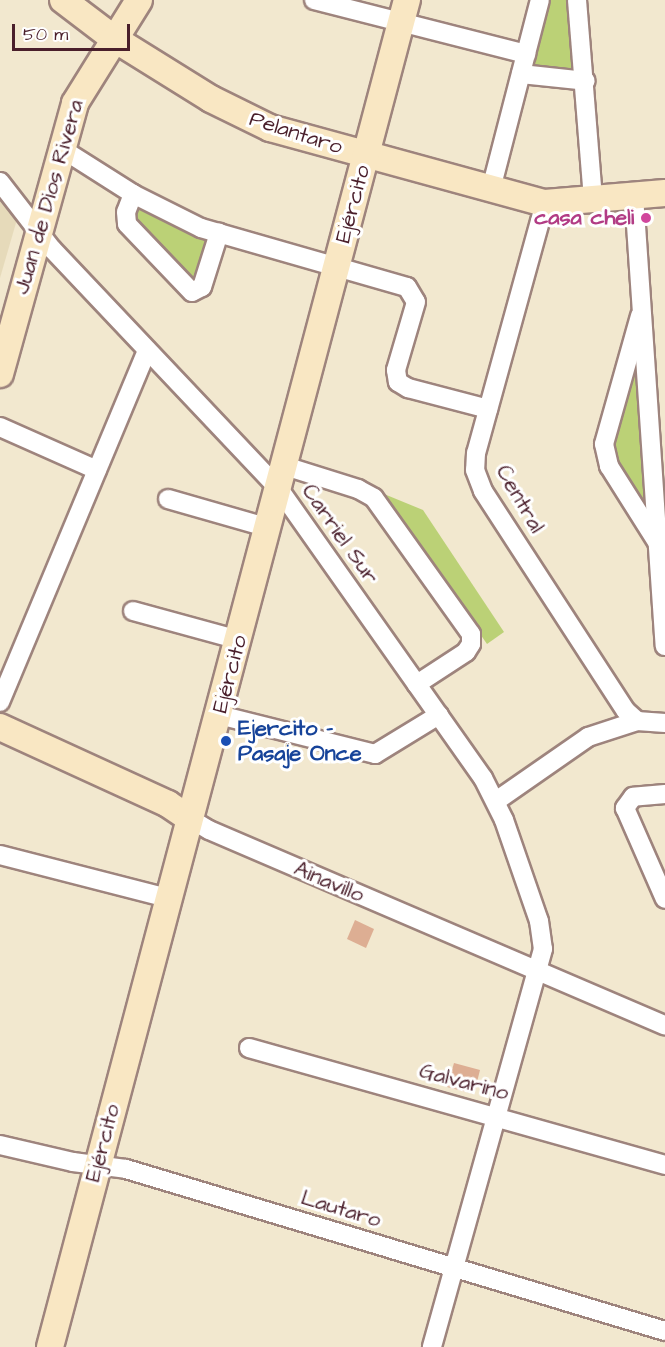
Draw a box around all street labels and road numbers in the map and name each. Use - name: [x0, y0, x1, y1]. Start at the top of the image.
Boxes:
- street label: Juan de Dios Rivera: [9, 97, 89, 297]
- street label: Pelantaro: [246, 106, 346, 160]
- street label: Ejército: [330, 162, 376, 246]
- street label: Central: [490, 460, 550, 538]
- street label: Carriel Sur: [296, 479, 384, 589]
- street label: Ejército: [207, 632, 253, 716]
- street label: Ainavillo: [290, 855, 368, 909]
- street label: Galvarino: [416, 1057, 512, 1107]
- street label: Ejército: [80, 1101, 126, 1185]
- street label: Lautaro: [298, 1184, 384, 1234]

